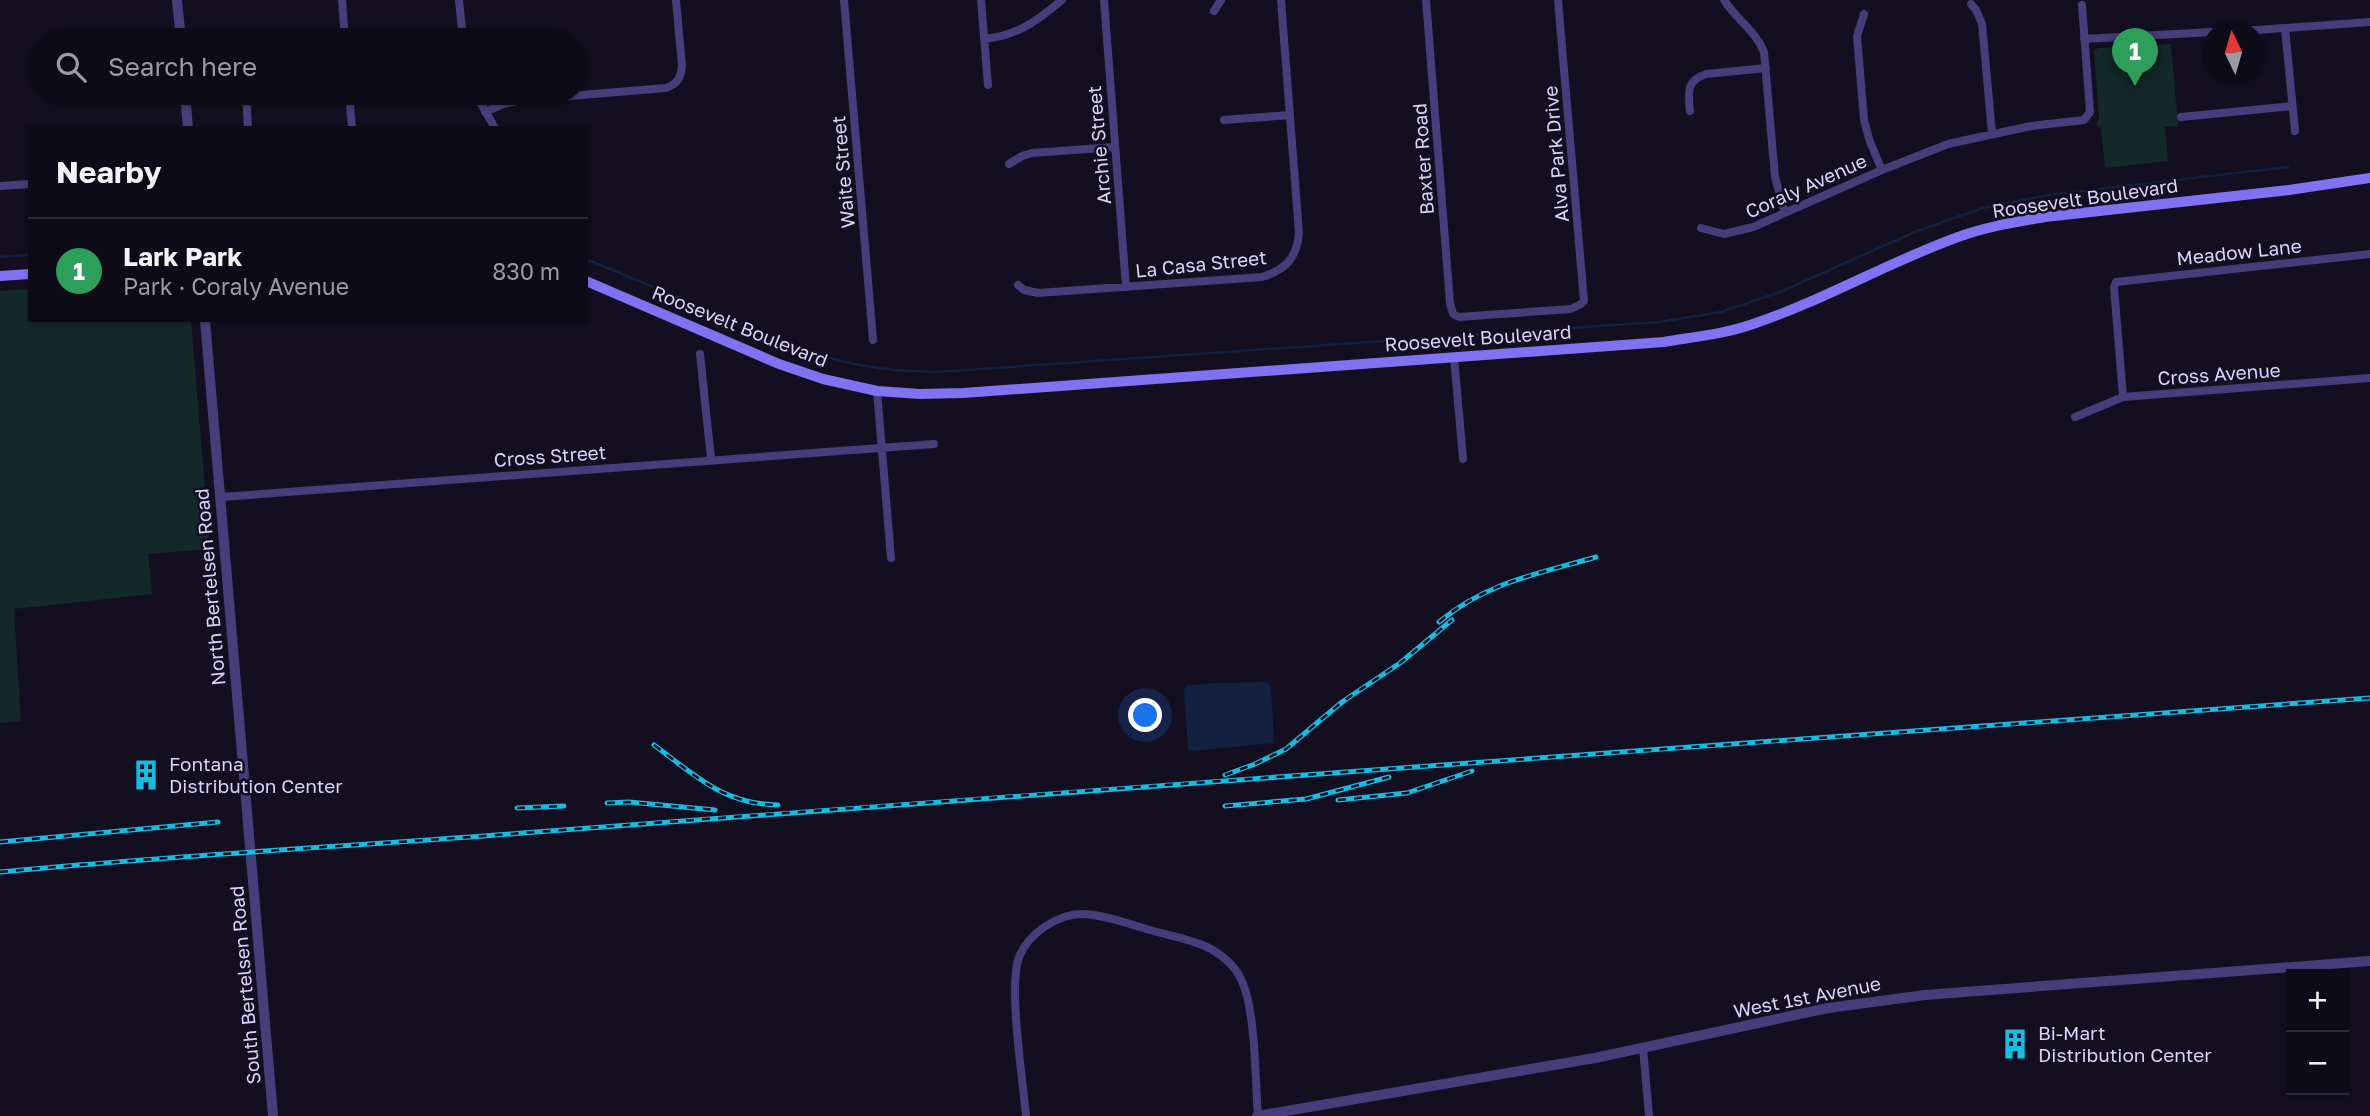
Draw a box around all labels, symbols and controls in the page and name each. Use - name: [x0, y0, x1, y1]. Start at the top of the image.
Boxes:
- north arrow: [2202, 21, 2265, 84]
- search box: [28, 28, 588, 105]
- pin: 1: [2112, 28, 2158, 86]
- icon: search: [52, 48, 90, 86]
- text: Search here: [108, 51, 257, 82]
- street label: Archie Street: [1082, 85, 1115, 205]
- street label: Alva Park Drive: [1538, 85, 1573, 223]
- street label: Baxter Road: [1407, 103, 1438, 216]
- street label: Waite Street: [826, 115, 859, 229]
- street label: Coraly Avenue: [1742, 149, 1870, 223]
- text: Nearby: [56, 154, 161, 190]
- street label: Roosevelt Boulevard: [1991, 173, 2179, 222]
- street label: Meadow Lane: [2175, 234, 2303, 270]
- text: Lark Park: [123, 241, 242, 272]
- street label: La Casa Street: [1134, 245, 1268, 282]
- text: 1: [73, 257, 85, 285]
- text: 830 m: [492, 257, 560, 285]
- text: Park · Coraly Avenue: [123, 272, 349, 300]
- street label: Roosevelt Boulevard: [649, 280, 831, 371]
- street label: Roosevelt Boulevard: [1384, 319, 1572, 356]
- street label: Cross Avenue: [2157, 358, 2281, 389]
- street label: Cross Street: [493, 440, 607, 471]
- street label: North Bertelsen Road: [189, 487, 230, 687]
- your location: [1128, 698, 1162, 732]
- place label: Fontana Distribution Center: [169, 752, 343, 797]
- building icon: Fontana Distribution Center: [129, 758, 163, 792]
- street label: South Bertelsen Road: [224, 885, 265, 1085]
- map controls: [2286, 969, 2349, 1095]
- button: +: [2286, 969, 2349, 1032]
- street label: West 1st Avenue: [1731, 971, 1883, 1022]
- place label: Bi-Mart Distribution Center: [2038, 1021, 2212, 1066]
- building icon: Bi-Mart Distribution Center: [1998, 1027, 2032, 1061]
- button: −: [2286, 1032, 2349, 1095]

